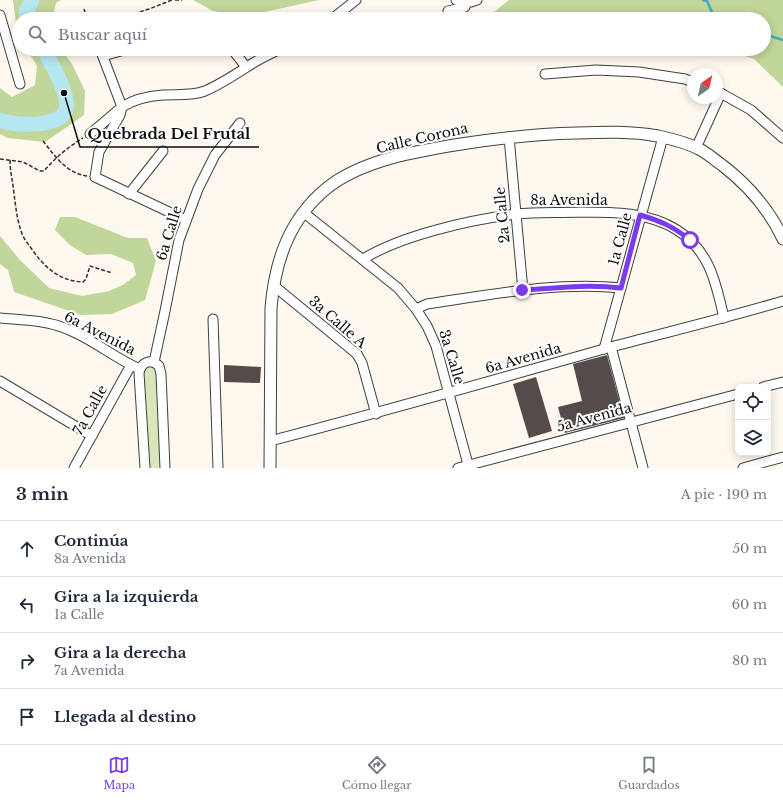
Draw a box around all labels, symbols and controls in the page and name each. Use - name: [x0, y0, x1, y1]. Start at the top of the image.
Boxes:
- search box: [12, 12, 771, 56]
- icon: search: [26, 23, 48, 45]
- text: Buscar aquí: [58, 25, 147, 44]
- north arrow: [687, 68, 723, 104]
- street label: Calle Corona: [374, 119, 470, 157]
- callout: Quebrada Del Frutal: [80, 120, 259, 147]
- text: Quebrada Del Frutal: [88, 124, 251, 143]
- street label: 2a Calle: [491, 186, 513, 244]
- street label: 8a Avenida: [530, 191, 608, 209]
- street label: 6a Calle: [152, 203, 186, 263]
- street label: 1a Calle: [604, 211, 636, 267]
- route start: [681, 231, 699, 249]
- route end: [513, 281, 531, 299]
- street label: 3a Calle A: [305, 292, 371, 352]
- street label: 6a Avenida: [61, 307, 139, 359]
- street label: 3a Calle: [435, 327, 469, 387]
- street label: 6a Avenida: [483, 339, 563, 377]
- street label: 7a Calle: [69, 382, 111, 438]
- map controls: [735, 384, 771, 456]
- button: locate: [735, 384, 771, 420]
- street label: 5a Avenida: [555, 398, 634, 436]
- button: layers: [735, 420, 771, 456]
- text: 3 min: [16, 484, 69, 505]
- text: A pie · 190 m: [681, 486, 767, 503]
- text: Continúa: [54, 531, 128, 550]
- icon: ahead: [16, 538, 38, 560]
- text: 50 m: [733, 540, 767, 557]
- text: 8a Avenida: [54, 550, 126, 567]
- text: Gira a la izquierda: [54, 587, 198, 606]
- icon: left: [16, 594, 38, 616]
- text: 60 m: [732, 596, 767, 613]
- text: 1a Calle: [54, 606, 104, 623]
- text: Gira a la derecha: [54, 643, 186, 662]
- icon: right: [16, 650, 38, 672]
- text: 80 m: [732, 652, 767, 669]
- text: 7a Avenida: [54, 662, 125, 679]
- icon: arrive: [16, 706, 38, 728]
- text: Llegada al destino: [54, 707, 196, 726]
- tab: Mapa: [103, 754, 135, 792]
- tab: Cómo llegar: [342, 754, 411, 792]
- tab: Guardados: [618, 754, 680, 792]

